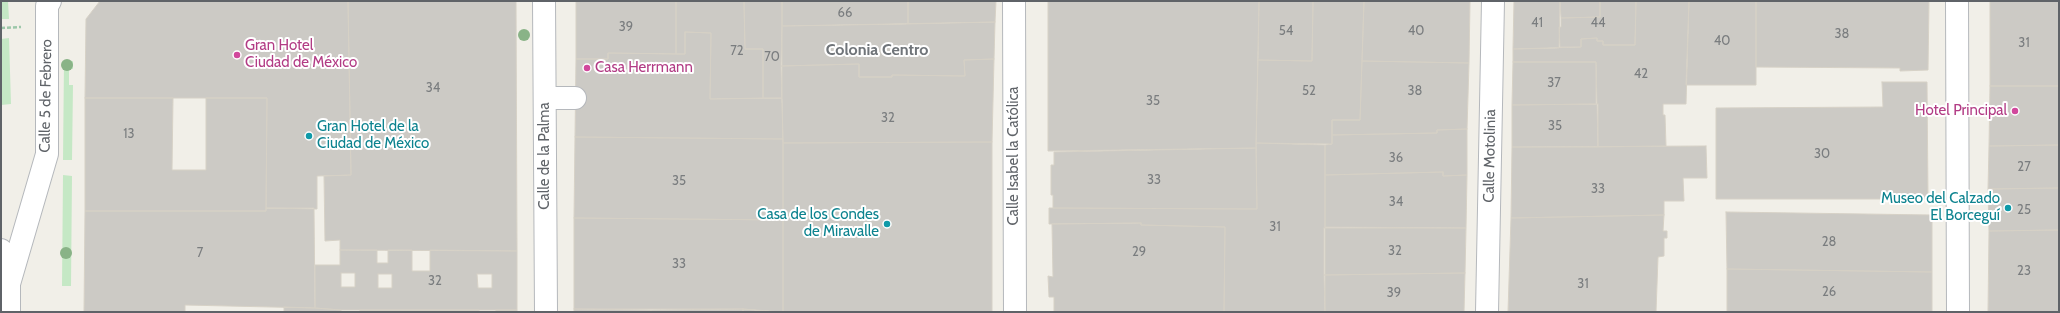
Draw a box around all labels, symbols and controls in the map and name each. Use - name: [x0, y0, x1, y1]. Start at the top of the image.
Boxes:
- house number: 66: [838, 5, 852, 21]
- house number: 41: [1531, 15, 1543, 31]
- house number: 44: [1590, 15, 1606, 31]
- house number: 39: [619, 19, 633, 35]
- house number: 54: [1279, 23, 1293, 39]
- house number: 40: [1408, 23, 1424, 39]
- house number: 38: [1835, 26, 1849, 42]
- house number: 40: [1714, 33, 1730, 49]
- house number: 31: [2018, 35, 2030, 51]
- place label: Gran Hotel Ciudad de México: [245, 37, 357, 72]
- street label: Calle 5 de Febrero: [36, 39, 56, 153]
- district label: Colonia Centro: [826, 40, 928, 60]
- house number: 72: [730, 43, 744, 59]
- house number: 70: [764, 49, 780, 65]
- marker: Gran Hotel Ciudad de México: [232, 50, 242, 60]
- place label: Casa Herrmann: [595, 59, 693, 77]
- marker: Casa Herrmann: [582, 63, 592, 73]
- house number: 42: [1634, 66, 1648, 82]
- house number: 37: [1547, 75, 1561, 91]
- house number: 34: [426, 80, 440, 96]
- house number: 52: [1302, 83, 1316, 99]
- house number: 38: [1408, 83, 1422, 99]
- street label: Calle Isabel la Católica: [1005, 87, 1023, 225]
- house number: 35: [1146, 93, 1160, 109]
- street label: Calle de la Palma: [536, 102, 554, 210]
- place label: Hotel Principal: [1915, 102, 2007, 120]
- marker: Hotel Principal: [2010, 106, 2020, 116]
- street label: Calle Motolinia: [1480, 109, 1500, 203]
- house number: 32: [881, 110, 895, 126]
- place label: Gran Hotel de la Ciudad de México: [317, 118, 429, 153]
- house number: 35: [1548, 118, 1562, 134]
- house number: 13: [123, 126, 135, 142]
- marker: Gran Hotel de la Ciudad de México: [304, 131, 314, 141]
- house number: 30: [1814, 146, 1830, 162]
- house number: 36: [1389, 150, 1403, 166]
- house number: 27: [2017, 159, 2031, 175]
- house number: 33: [1147, 172, 1161, 188]
- house number: 35: [672, 173, 686, 189]
- house number: 33: [1591, 181, 1605, 197]
- place label: Museo del Calzado El Borceguí: [1881, 190, 2000, 225]
- house number: 34: [1389, 194, 1403, 210]
- house number: 25: [2017, 202, 2031, 218]
- marker: Museo del Calzado El Borceguí: [2003, 203, 2013, 213]
- place label: Casa de los Condes de Miravalle: [757, 206, 879, 241]
- marker: Casa de los Condes de Miravalle: [882, 219, 892, 229]
- house number: 31: [1269, 219, 1281, 235]
- house number: 28: [1822, 234, 1836, 250]
- house number: 32: [1388, 243, 1402, 259]
- house number: 29: [1132, 244, 1146, 260]
- house number: 7: [197, 245, 203, 261]
- house number: 33: [672, 256, 686, 272]
- house number: 23: [2017, 263, 2031, 279]
- house number: 32: [428, 273, 442, 289]
- house number: 31: [1577, 276, 1589, 292]
- house number: 26: [1822, 284, 1836, 300]
- house number: 39: [1387, 285, 1401, 301]

